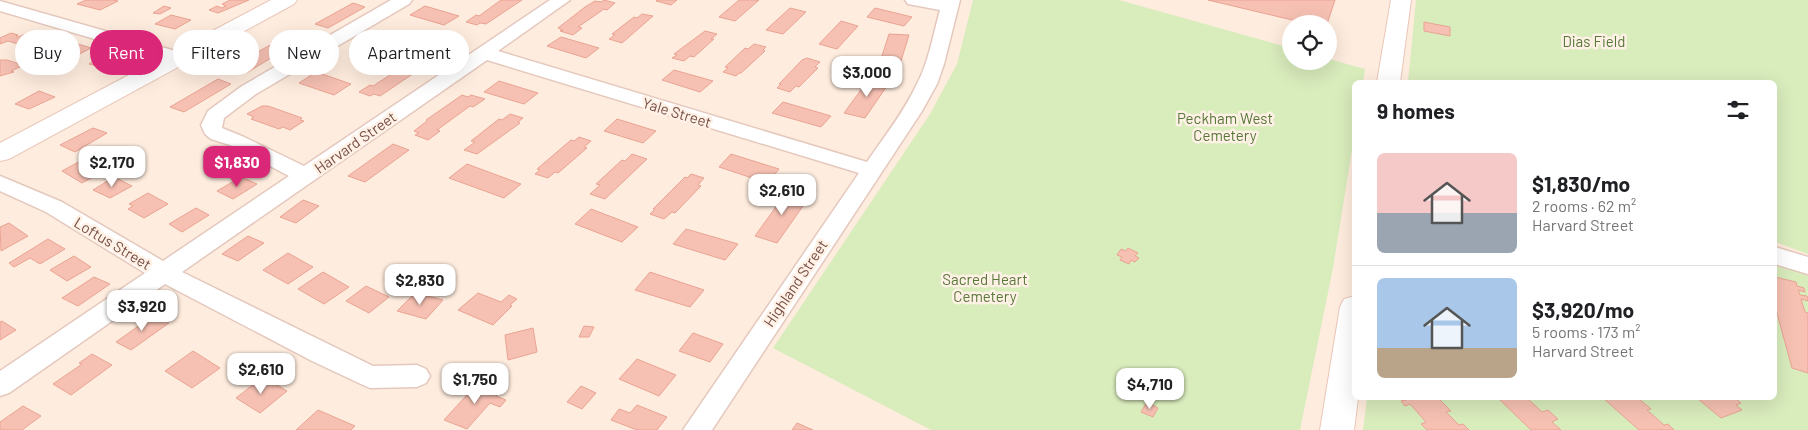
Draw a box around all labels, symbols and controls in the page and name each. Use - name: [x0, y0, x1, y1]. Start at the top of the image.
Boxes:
- map controls: [1282, 15, 1337, 70]
- button: locate: [1282, 15, 1337, 70]
- chip: Buy: [15, 30, 80, 75]
- chip: Rent: [90, 30, 163, 75]
- chip: Filters: [173, 30, 259, 75]
- chip: New: [269, 30, 339, 75]
- chip: Apartment: [349, 30, 469, 75]
- park label: Dias Field: [1563, 32, 1625, 50]
- pin: $3,000: [826, 56, 908, 98]
- text: $3,000: [843, 62, 891, 81]
- street label: Yale Street: [640, 93, 714, 131]
- icon: filters: [1724, 96, 1752, 124]
- text: 9 homes: [1377, 98, 1455, 123]
- street label: Harvard Street: [311, 107, 399, 177]
- park label: Peckham West Cemetery: [1177, 109, 1273, 144]
- pin: $2,170: [71, 146, 153, 188]
- pin: $1,830: [196, 146, 278, 188]
- text: $2,170: [89, 152, 135, 171]
- text: $1,830: [214, 152, 260, 171]
- text: $1,830/mo: [1532, 171, 1630, 196]
- icon: home: [1417, 173, 1477, 233]
- pin: $2,610: [741, 174, 823, 216]
- text: $2,610: [759, 180, 805, 199]
- text: 2 rooms · 62 m²: [1532, 196, 1636, 215]
- street label: Loftus Street: [71, 213, 155, 273]
- text: Harvard Street: [1532, 215, 1634, 234]
- street label: Highland Street: [759, 236, 831, 330]
- pin: $2,830: [379, 264, 461, 306]
- text: $2,830: [396, 270, 444, 289]
- park label: Sacred Heart Cemetery: [942, 270, 1028, 305]
- pin: $3,920: [101, 290, 183, 332]
- text: $3,920: [118, 296, 166, 315]
- text: $3,920/mo: [1532, 297, 1634, 322]
- icon: home: [1417, 298, 1477, 358]
- text: 5 rooms · 173 m²: [1532, 322, 1640, 341]
- text: Harvard Street: [1532, 341, 1634, 360]
- pin: $2,610: [220, 352, 302, 395]
- text: $2,610: [238, 359, 284, 378]
- pin: $1,750: [434, 362, 516, 405]
- pin: $4,710: [1109, 368, 1191, 410]
- text: $1,750: [453, 369, 497, 388]
- text: $4,710: [1127, 374, 1173, 393]

